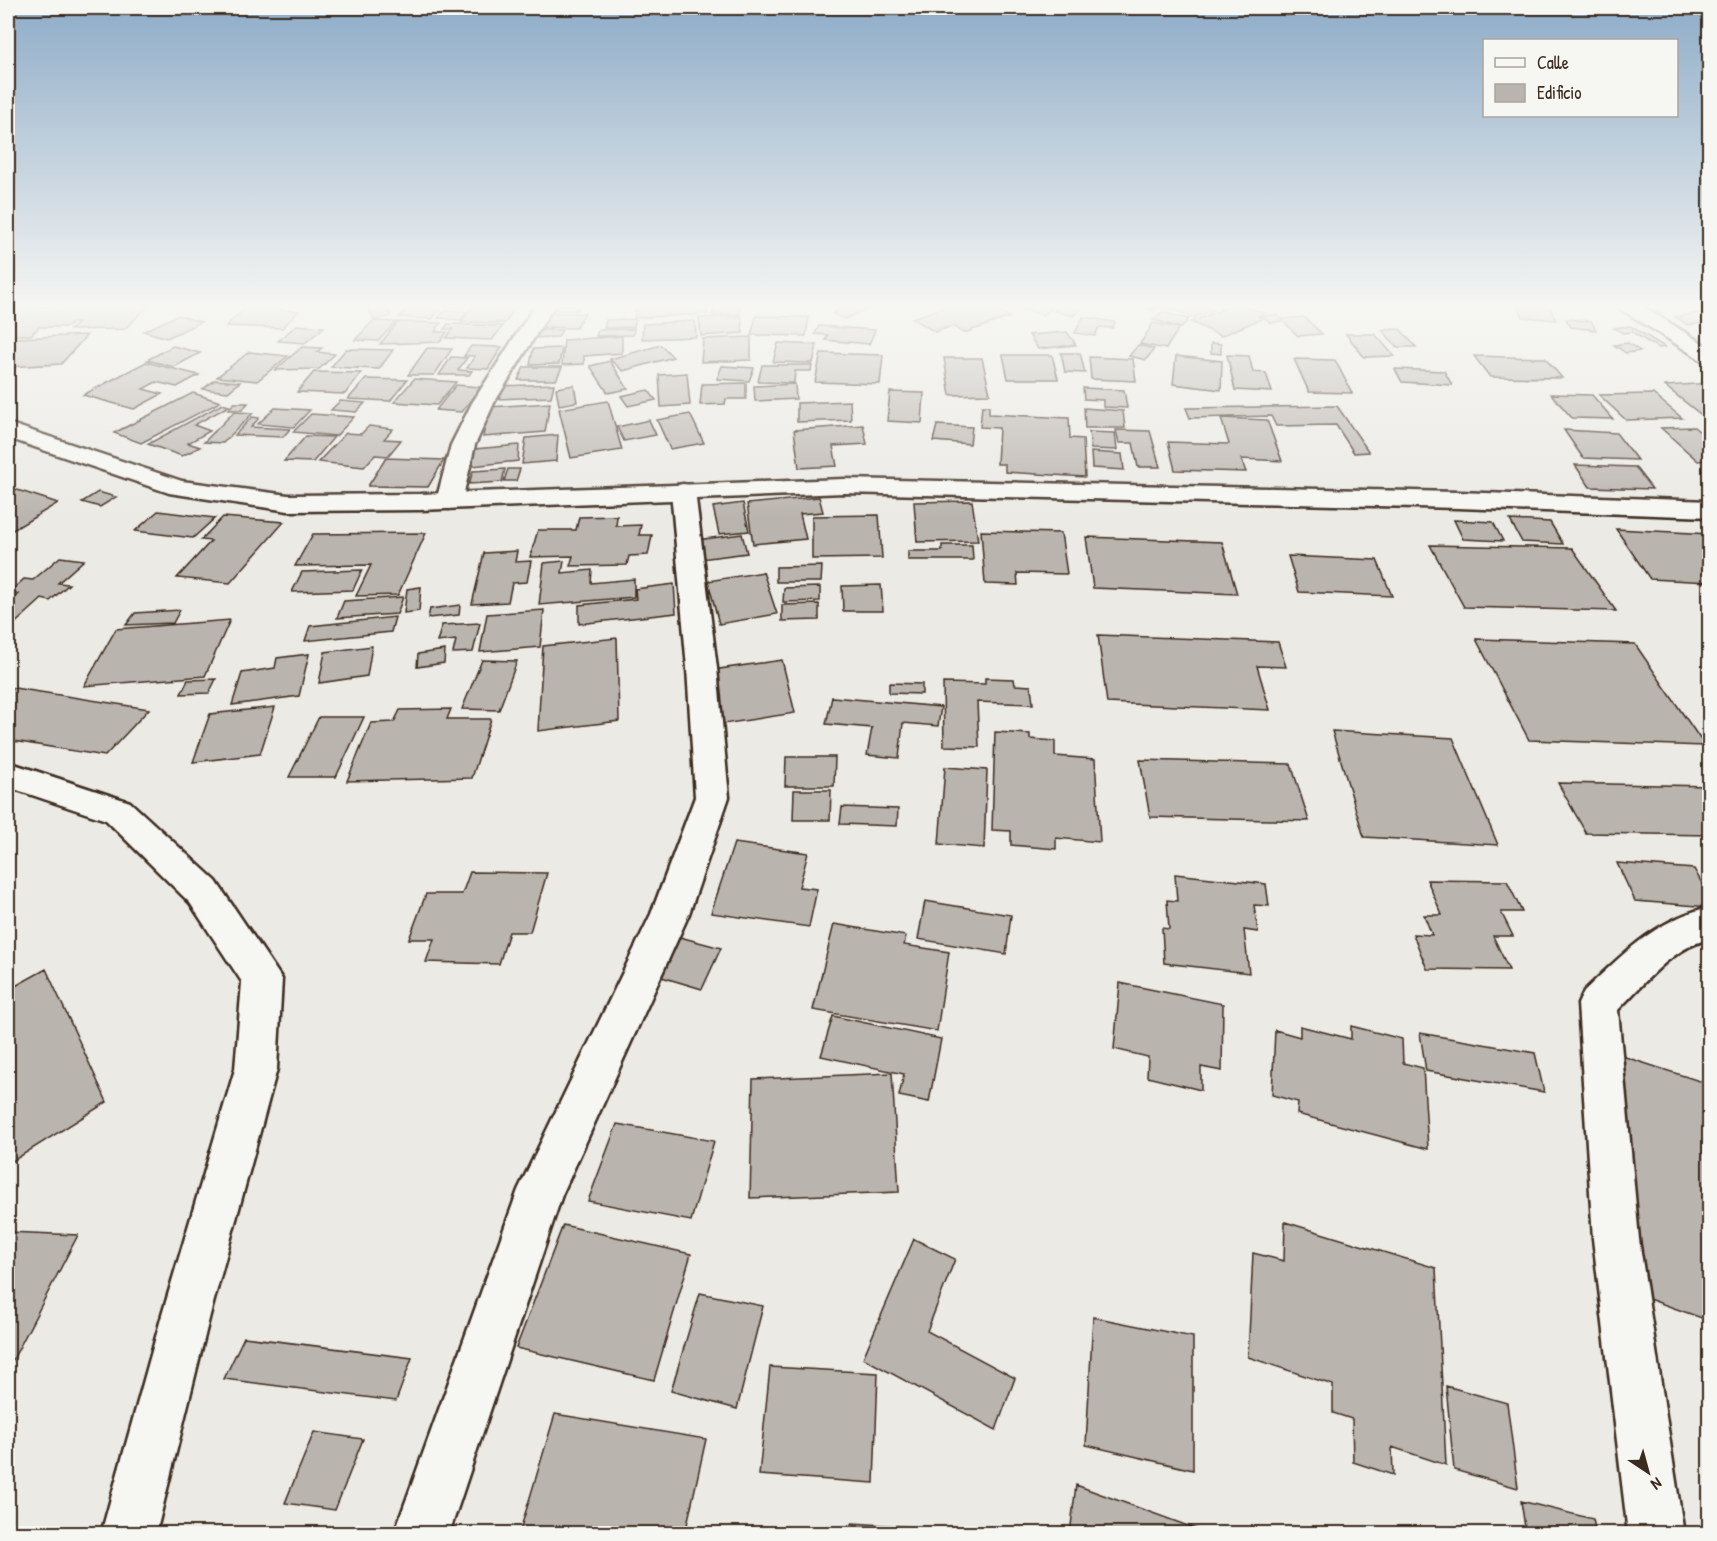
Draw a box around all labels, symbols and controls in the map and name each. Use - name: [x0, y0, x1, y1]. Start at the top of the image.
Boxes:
- legend: [1483, 39, 1678, 117]
- text: Calle: [1537, 50, 1569, 75]
- text: Edificio: [1537, 80, 1581, 105]
- north arrow: [1618, 1442, 1678, 1502]
- text: N: [1647, 1473, 1667, 1496]

